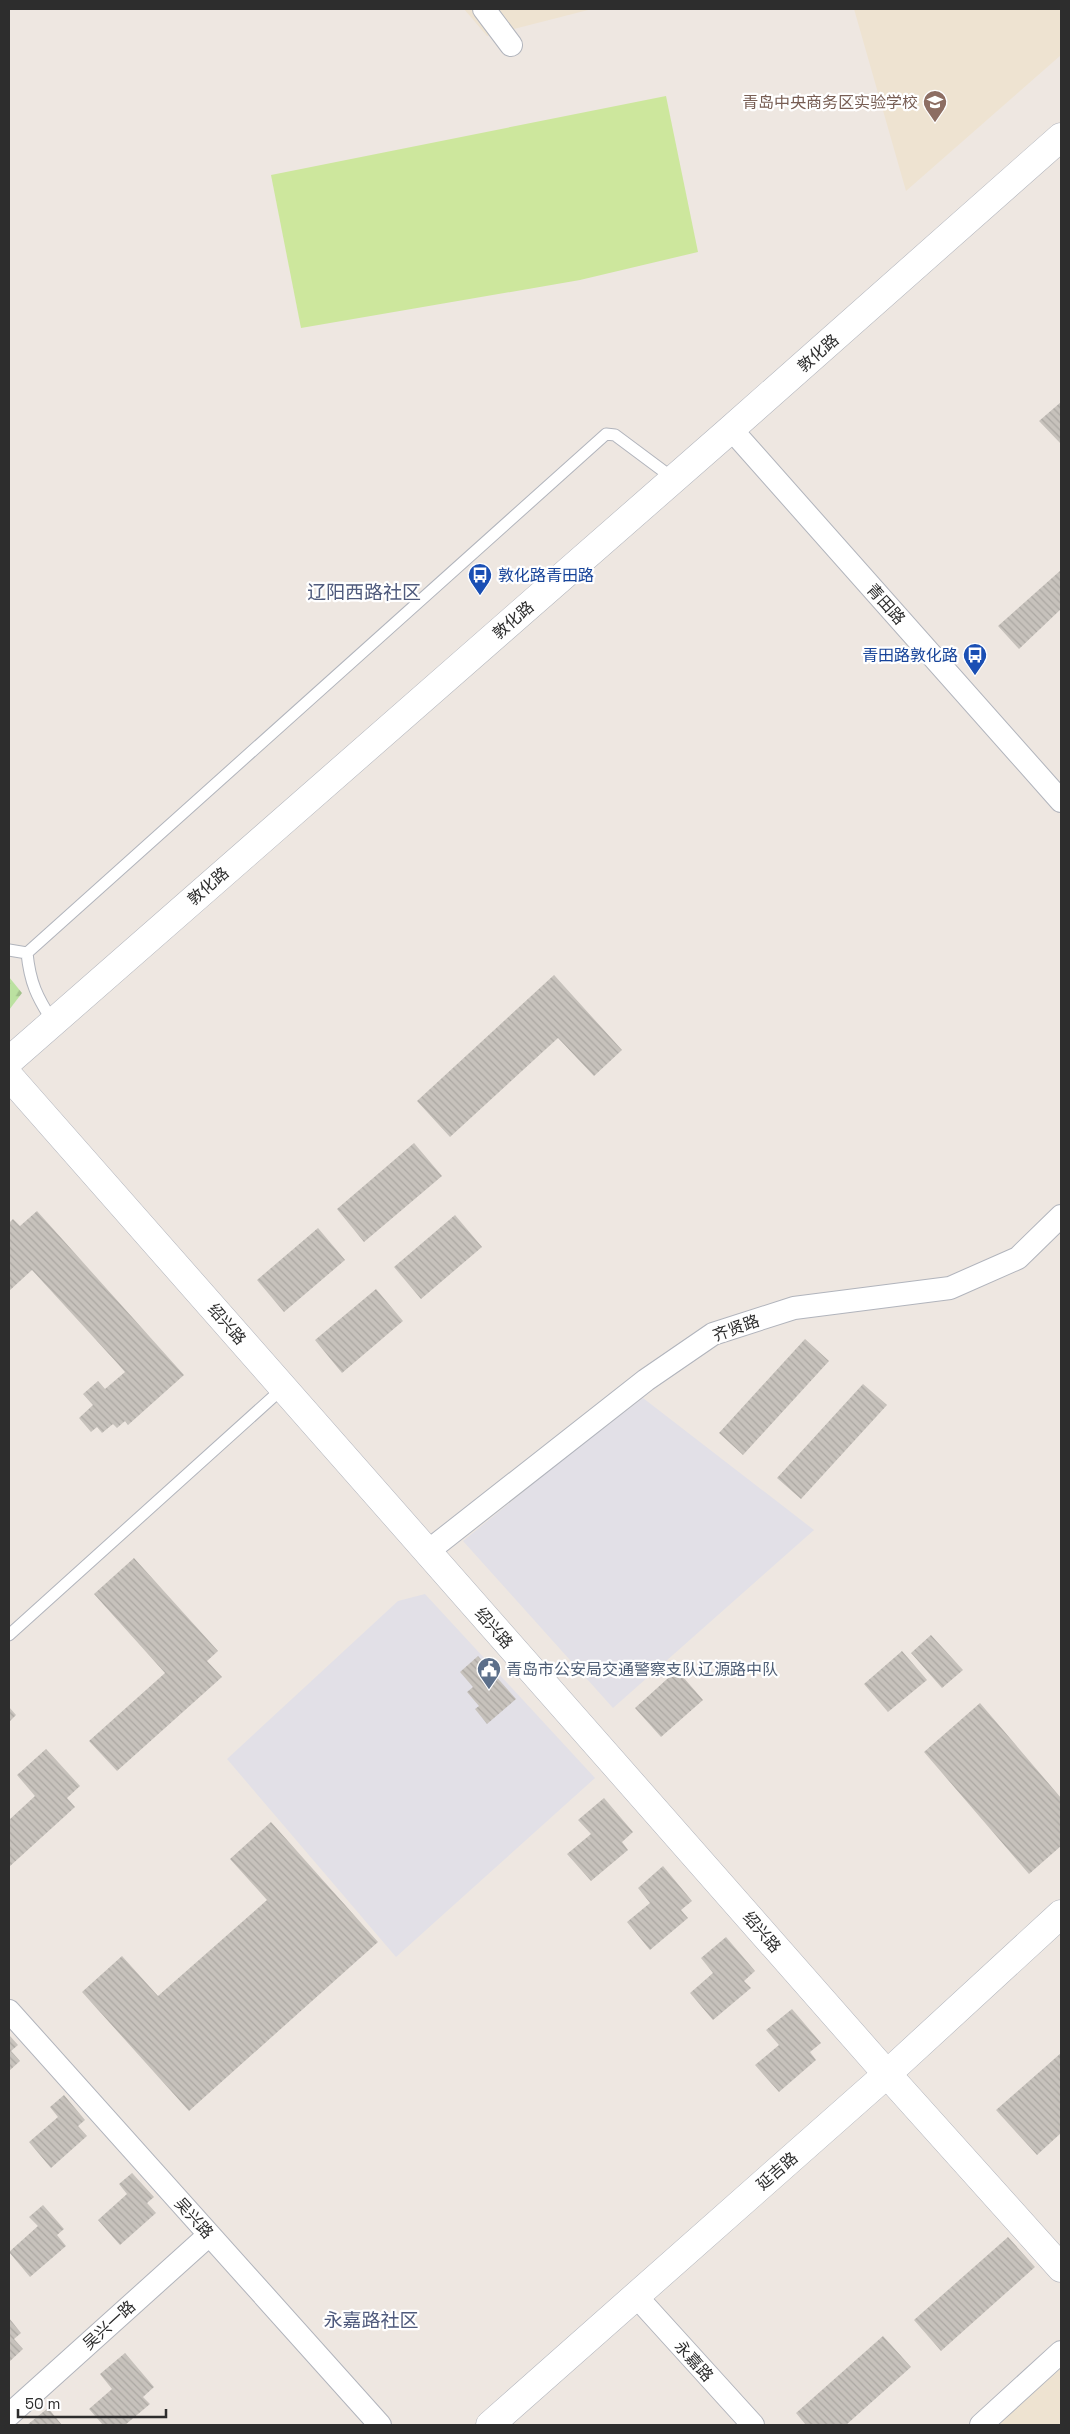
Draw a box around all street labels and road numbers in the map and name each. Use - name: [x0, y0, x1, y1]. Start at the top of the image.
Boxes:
- street label: 敦化路: [793, 329, 843, 377]
- street label: 青田路: [862, 579, 910, 629]
- street label: 敦化路: [488, 596, 538, 644]
- street label: 敦化路: [183, 862, 233, 910]
- street label: 绍兴路: [203, 1299, 251, 1349]
- street label: 齐贤路: [710, 1310, 762, 1346]
- street label: 绍兴路: [470, 1603, 518, 1653]
- street label: 绍兴路: [738, 1907, 786, 1957]
- street label: 延吉路: [752, 2147, 802, 2195]
- street label: 吴兴路: [170, 2193, 218, 2243]
- street label: 吴兴一路: [78, 2296, 140, 2354]
- street label: 永嘉路: [670, 2336, 718, 2386]

